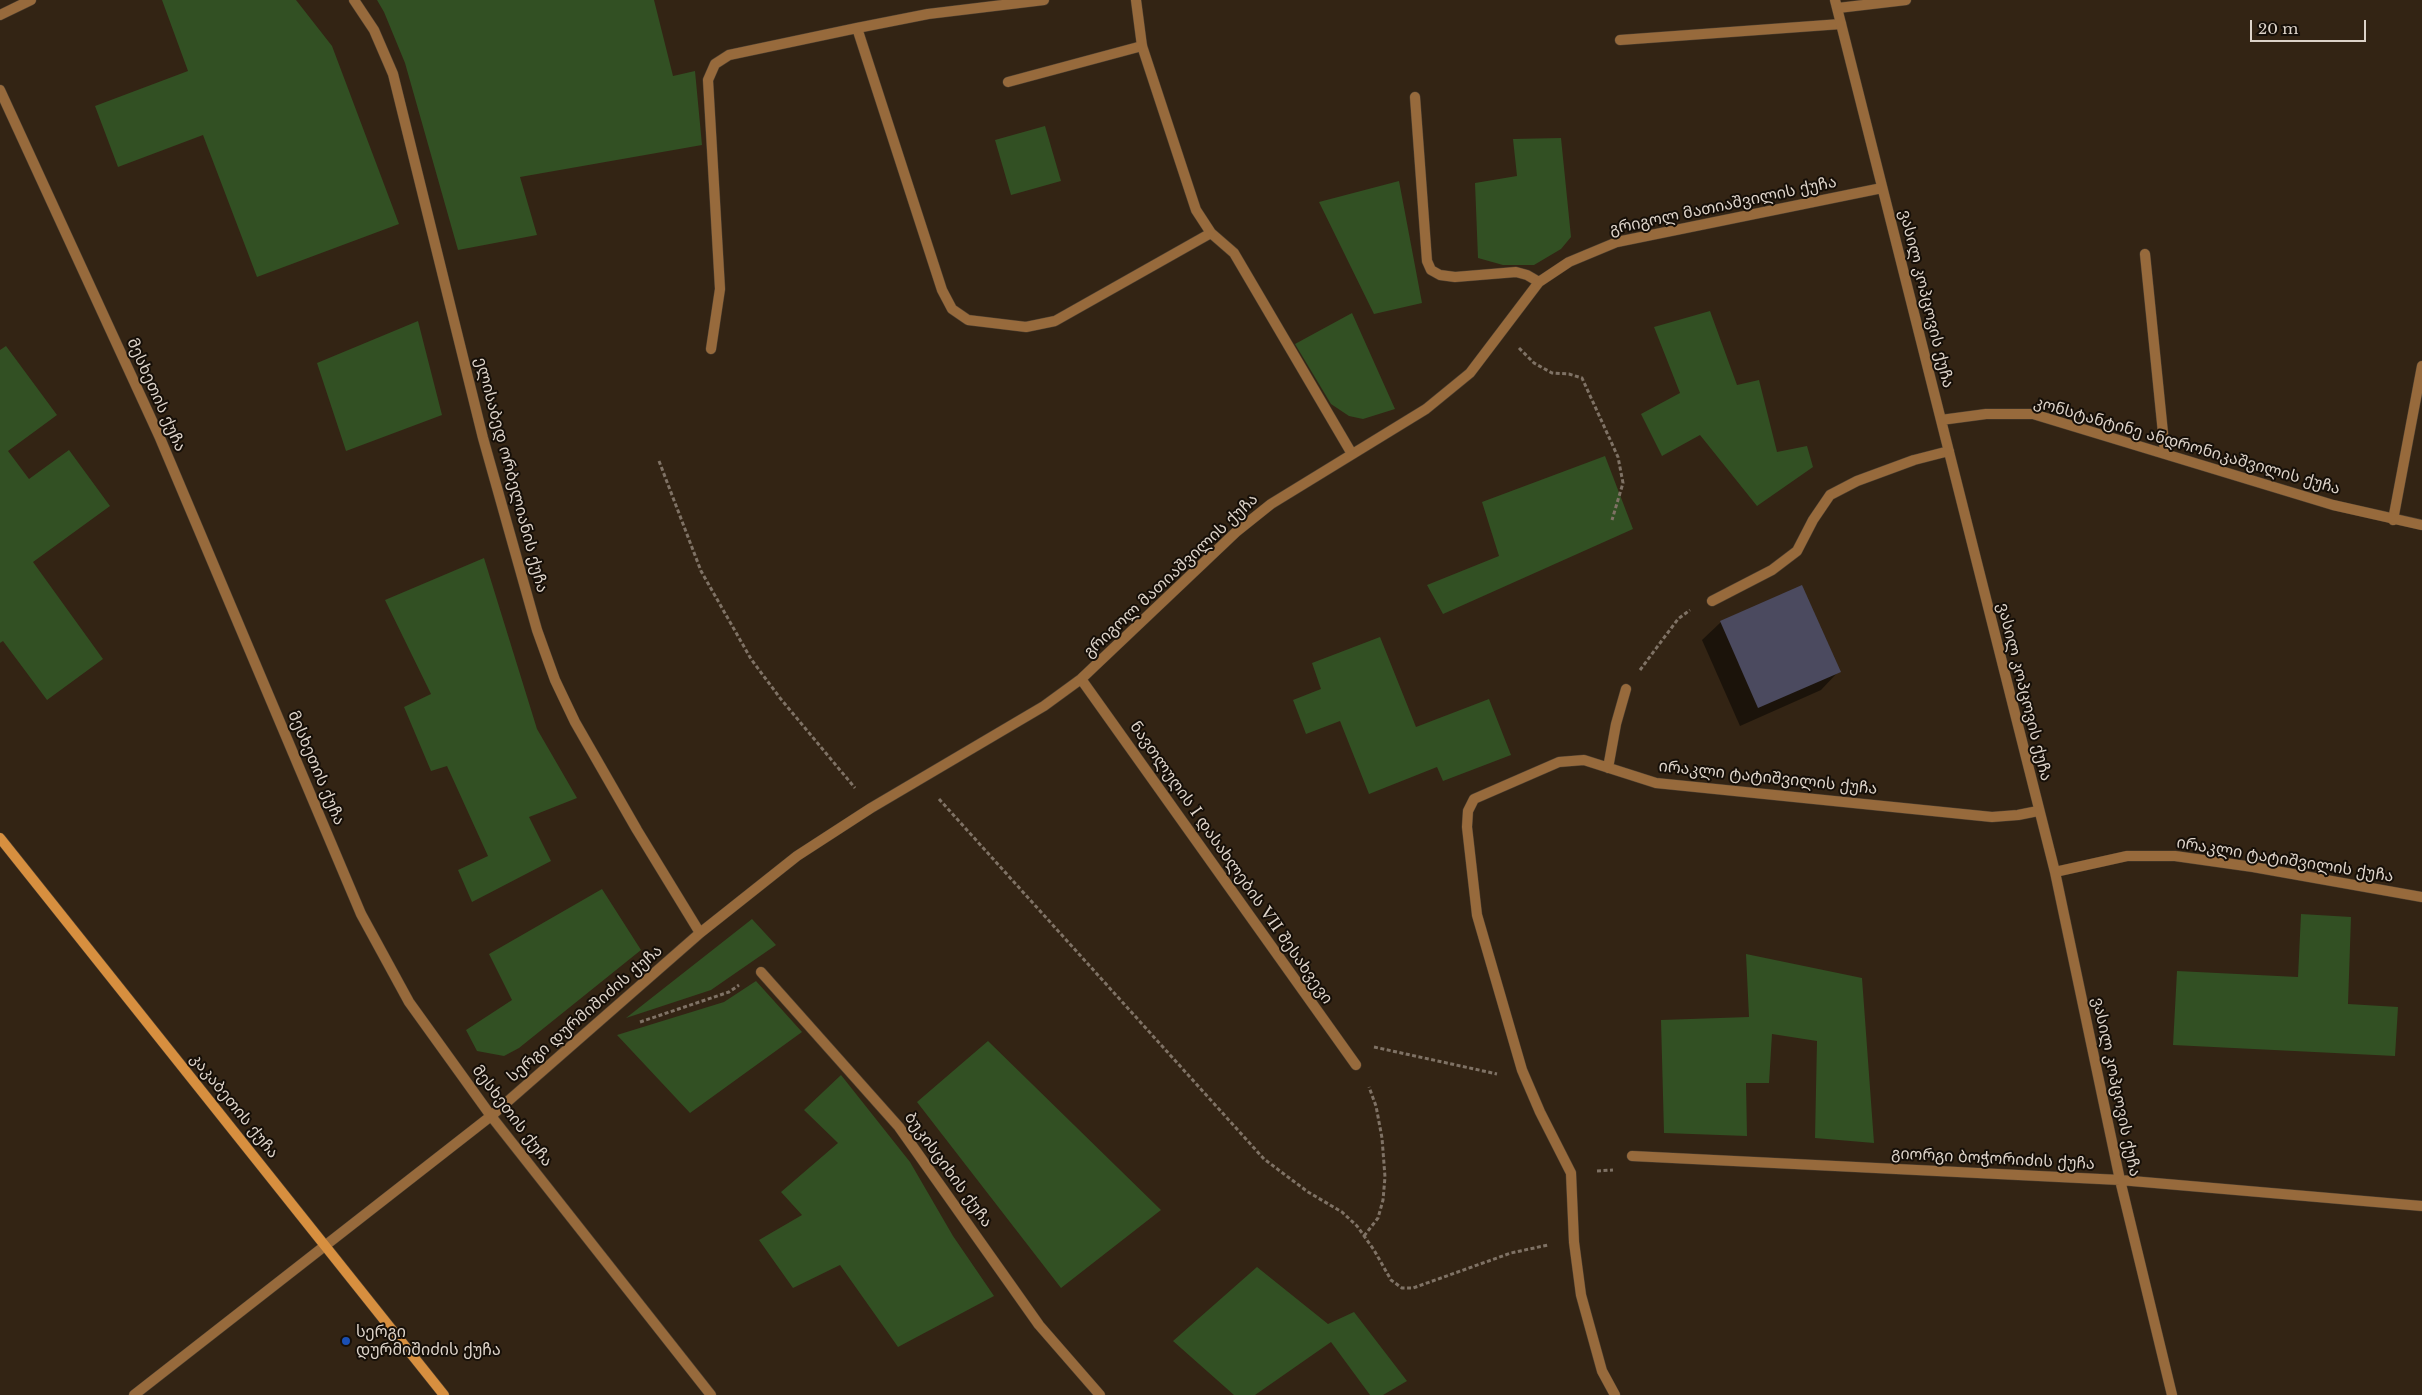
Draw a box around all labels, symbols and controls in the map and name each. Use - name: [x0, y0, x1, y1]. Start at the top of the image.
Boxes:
- scale bar: [2252, 10, 2368, 42]
- text: 20 m: [2258, 19, 2298, 38]
- street label: გრიგოლ მათიაშვილის ქუჩა: [1608, 173, 1838, 239]
- street label: ვასილ კოპცოვის ქუჩა: [1895, 208, 1957, 390]
- street label: მესხეთის ქუჩა: [122, 335, 190, 455]
- street label: ელისაბედ ორბელიანის ქუჩა: [470, 355, 552, 595]
- street label: კონსტანტინე ანდრონიკაშვილის ქუჩა: [2032, 393, 2342, 499]
- street label: გრიგოლ მათიაშვილის ქუჩა: [1080, 490, 1262, 662]
- street label: ვასილ კოპცოვის ქუჩა: [1993, 601, 2055, 783]
- street label: მესხეთის ქუჩა: [283, 708, 349, 828]
- street label: ნავთლუღის I დასახლების VII შესახვევი: [1125, 718, 1337, 1008]
- street label: ირაკლი ტატიშვილის ქუჩა: [1658, 757, 1878, 799]
- street label: ირაკლი ტატიშვილის ქუჩა: [2175, 833, 2395, 887]
- street label: სერგი დურმიშიძის ქუჩა: [504, 941, 666, 1087]
- street label: ვასილ კოპცოვის ქუჩა: [2088, 995, 2144, 1179]
- street label: კაკაბეთის ქუჩა: [186, 1050, 282, 1162]
- street label: მესხეთის ქუჩა: [468, 1061, 556, 1171]
- street label: ბუკისციხის ქუჩა: [900, 1109, 996, 1231]
- street label: გიორგი ბოჭორიძის ქუჩა: [1891, 1144, 2095, 1174]
- place label: სერგი დურმიშიძის ქუჩა: [356, 1322, 501, 1360]
- marker: სერგი დურმიშიძის ქუჩა: [340, 1335, 352, 1347]

